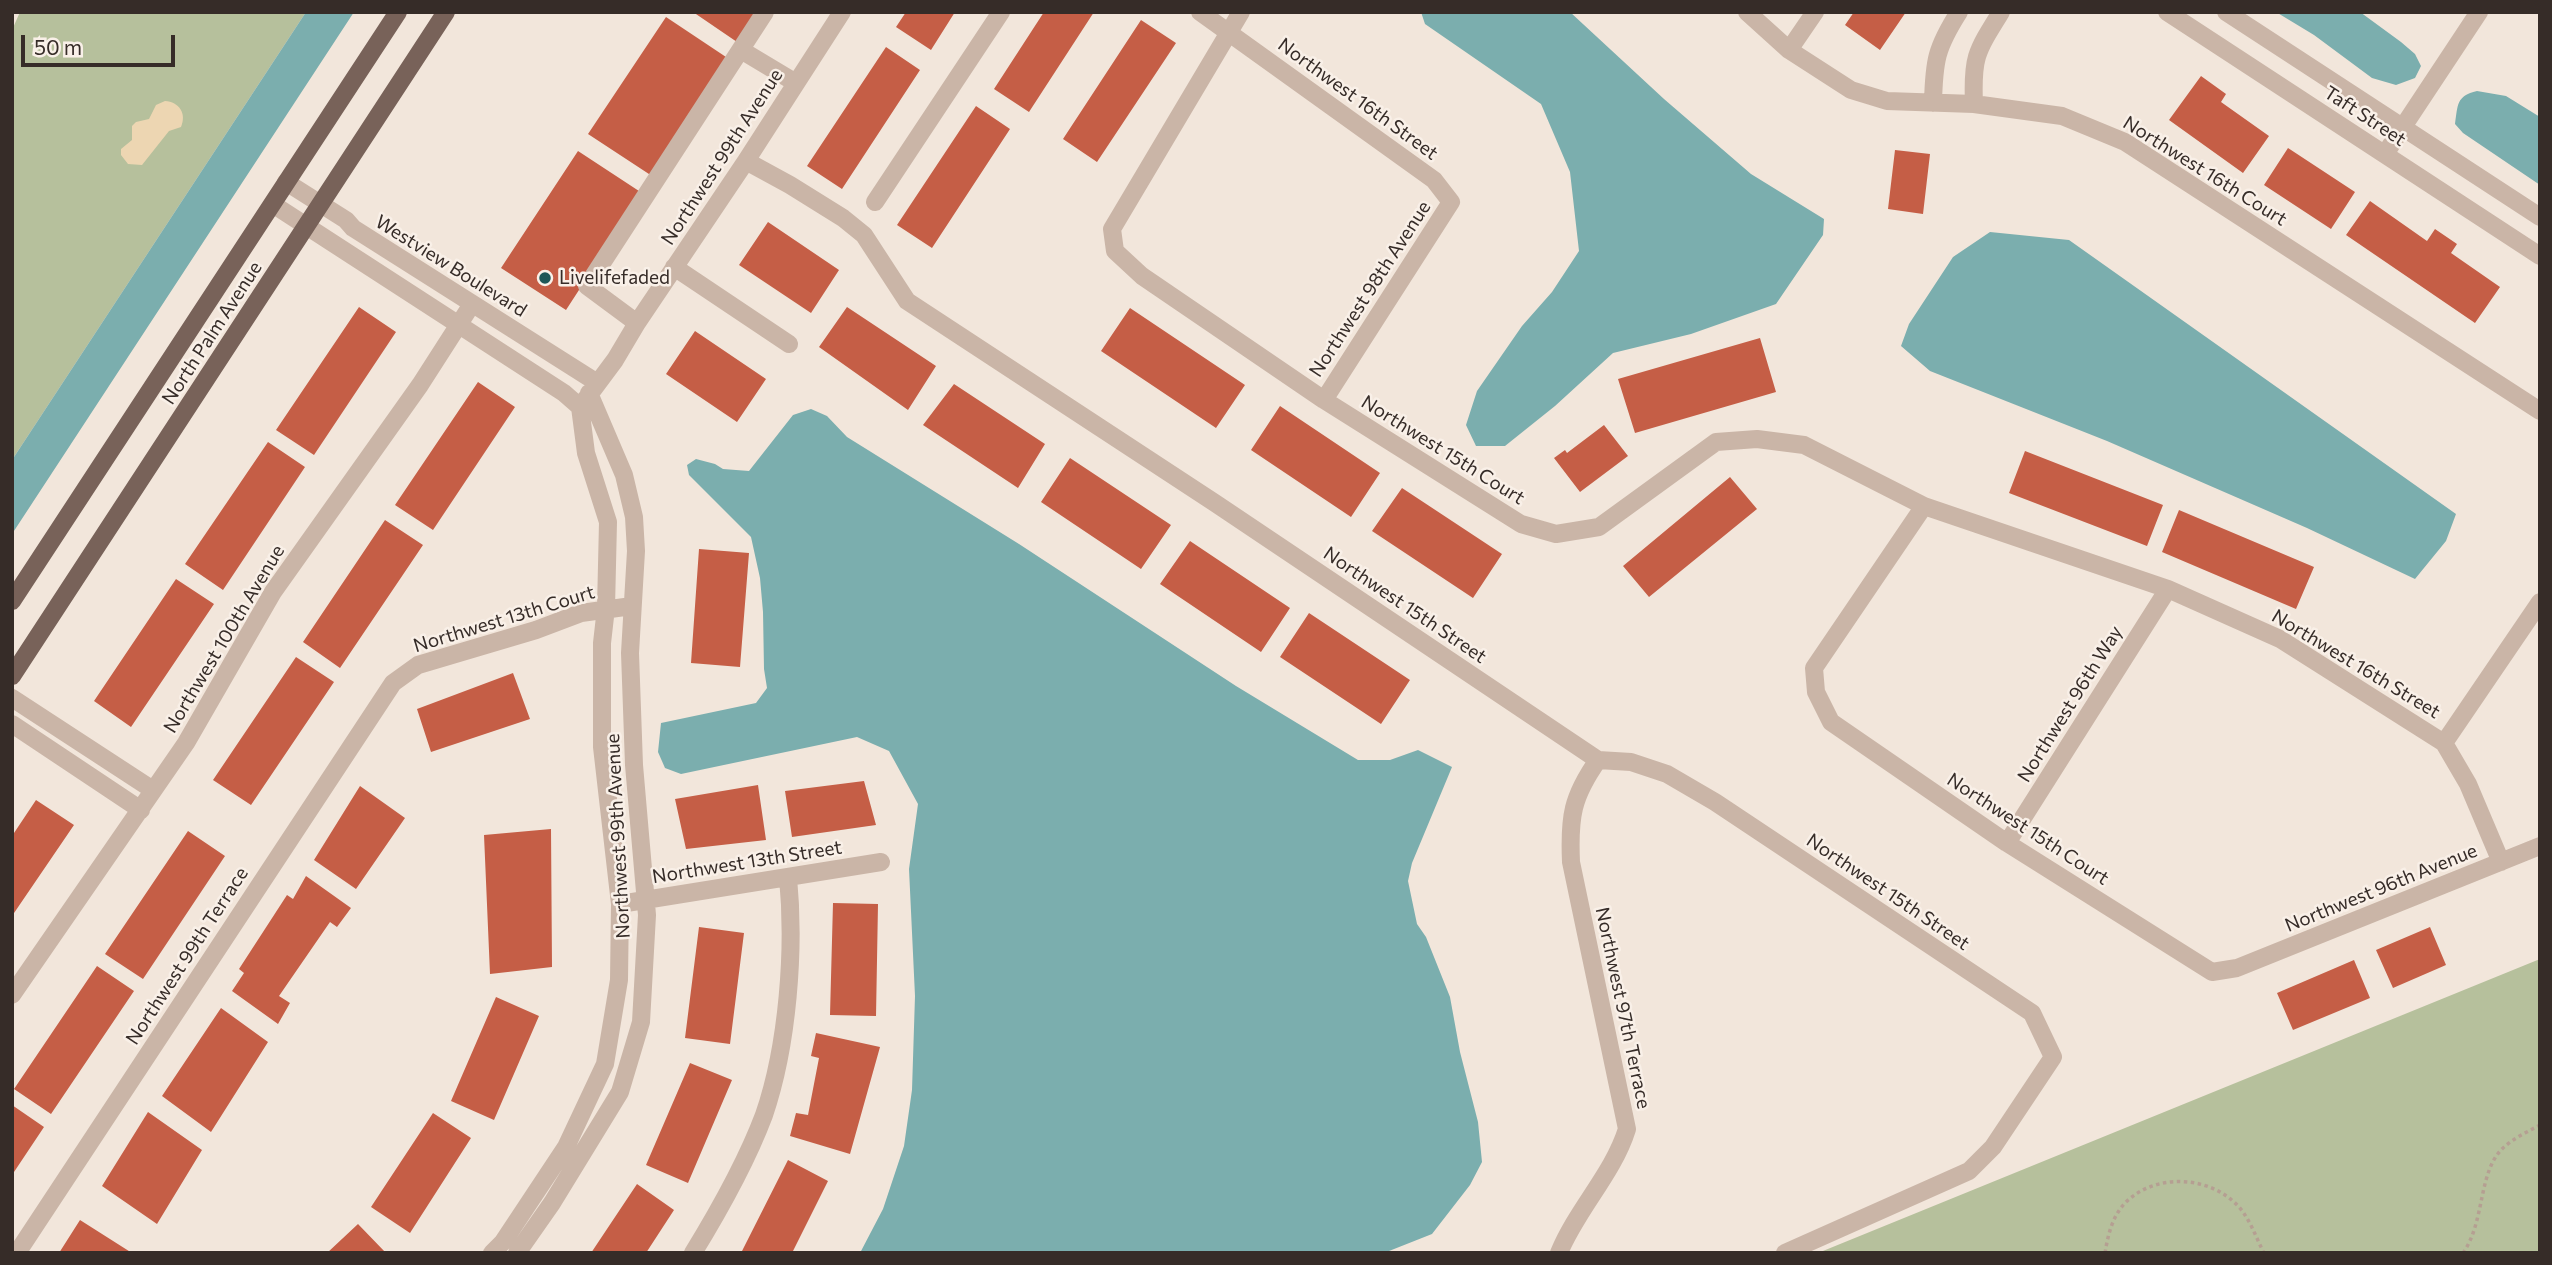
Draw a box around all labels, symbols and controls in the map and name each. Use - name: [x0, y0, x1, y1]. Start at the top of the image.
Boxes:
- scale bar: [24, 21, 178, 65]
- street label: Northwest 16th Street: [1274, 33, 1442, 165]
- text: 50 m: [34, 34, 82, 59]
- street label: Northwest 99th Avenue: [657, 65, 787, 249]
- street label: Taft Street: [2320, 81, 2410, 151]
- street label: Northwest 16th Court: [2119, 111, 2291, 231]
- street label: Northwest 98th Avenue: [1305, 197, 1435, 381]
- street label: Westview Boulevard: [371, 210, 531, 322]
- street label: North Palm Avenue: [157, 257, 267, 409]
- place label: Livelifefaded: [559, 267, 670, 289]
- marker: Livelifefaded: [537, 270, 553, 286]
- street label: Northwest 15th Court: [1357, 390, 1529, 510]
- street label: Northwest 100th Avenue: [159, 541, 289, 737]
- street label: Northwest 15th Street: [1319, 542, 1491, 668]
- street label: Northwest 13th Court: [411, 581, 597, 657]
- street label: Northwest 16th Street: [2268, 605, 2444, 723]
- street label: Northwest 96th Way: [2013, 622, 2127, 786]
- street label: Northwest 99th Avenue: [601, 733, 635, 939]
- street label: Northwest 15th Court: [1943, 768, 2113, 890]
- street label: Northwest 15th Street: [1802, 829, 1974, 955]
- street label: Northwest 13th Street: [651, 836, 843, 888]
- street label: Northwest 96th Avenue: [2282, 839, 2480, 937]
- street label: Northwest 99th Terrace: [121, 863, 253, 1049]
- street label: Northwest 97th Terrace: [1590, 905, 1656, 1111]

